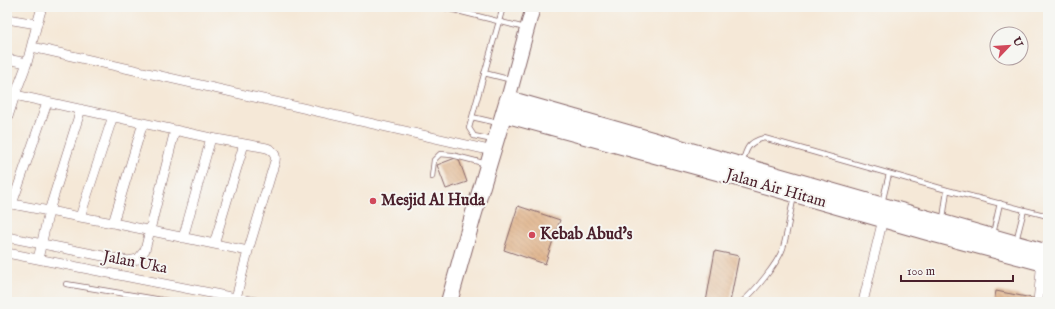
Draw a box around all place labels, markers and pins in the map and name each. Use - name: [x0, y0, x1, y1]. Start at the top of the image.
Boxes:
- place label: Mesjid Al Huda: [381, 191, 486, 211]
- marker: Mesjid Al Huda: [368, 196, 378, 206]
- place label: Kebab Abud's: [540, 225, 633, 245]
- marker: Kebab Abud's: [527, 230, 537, 240]

